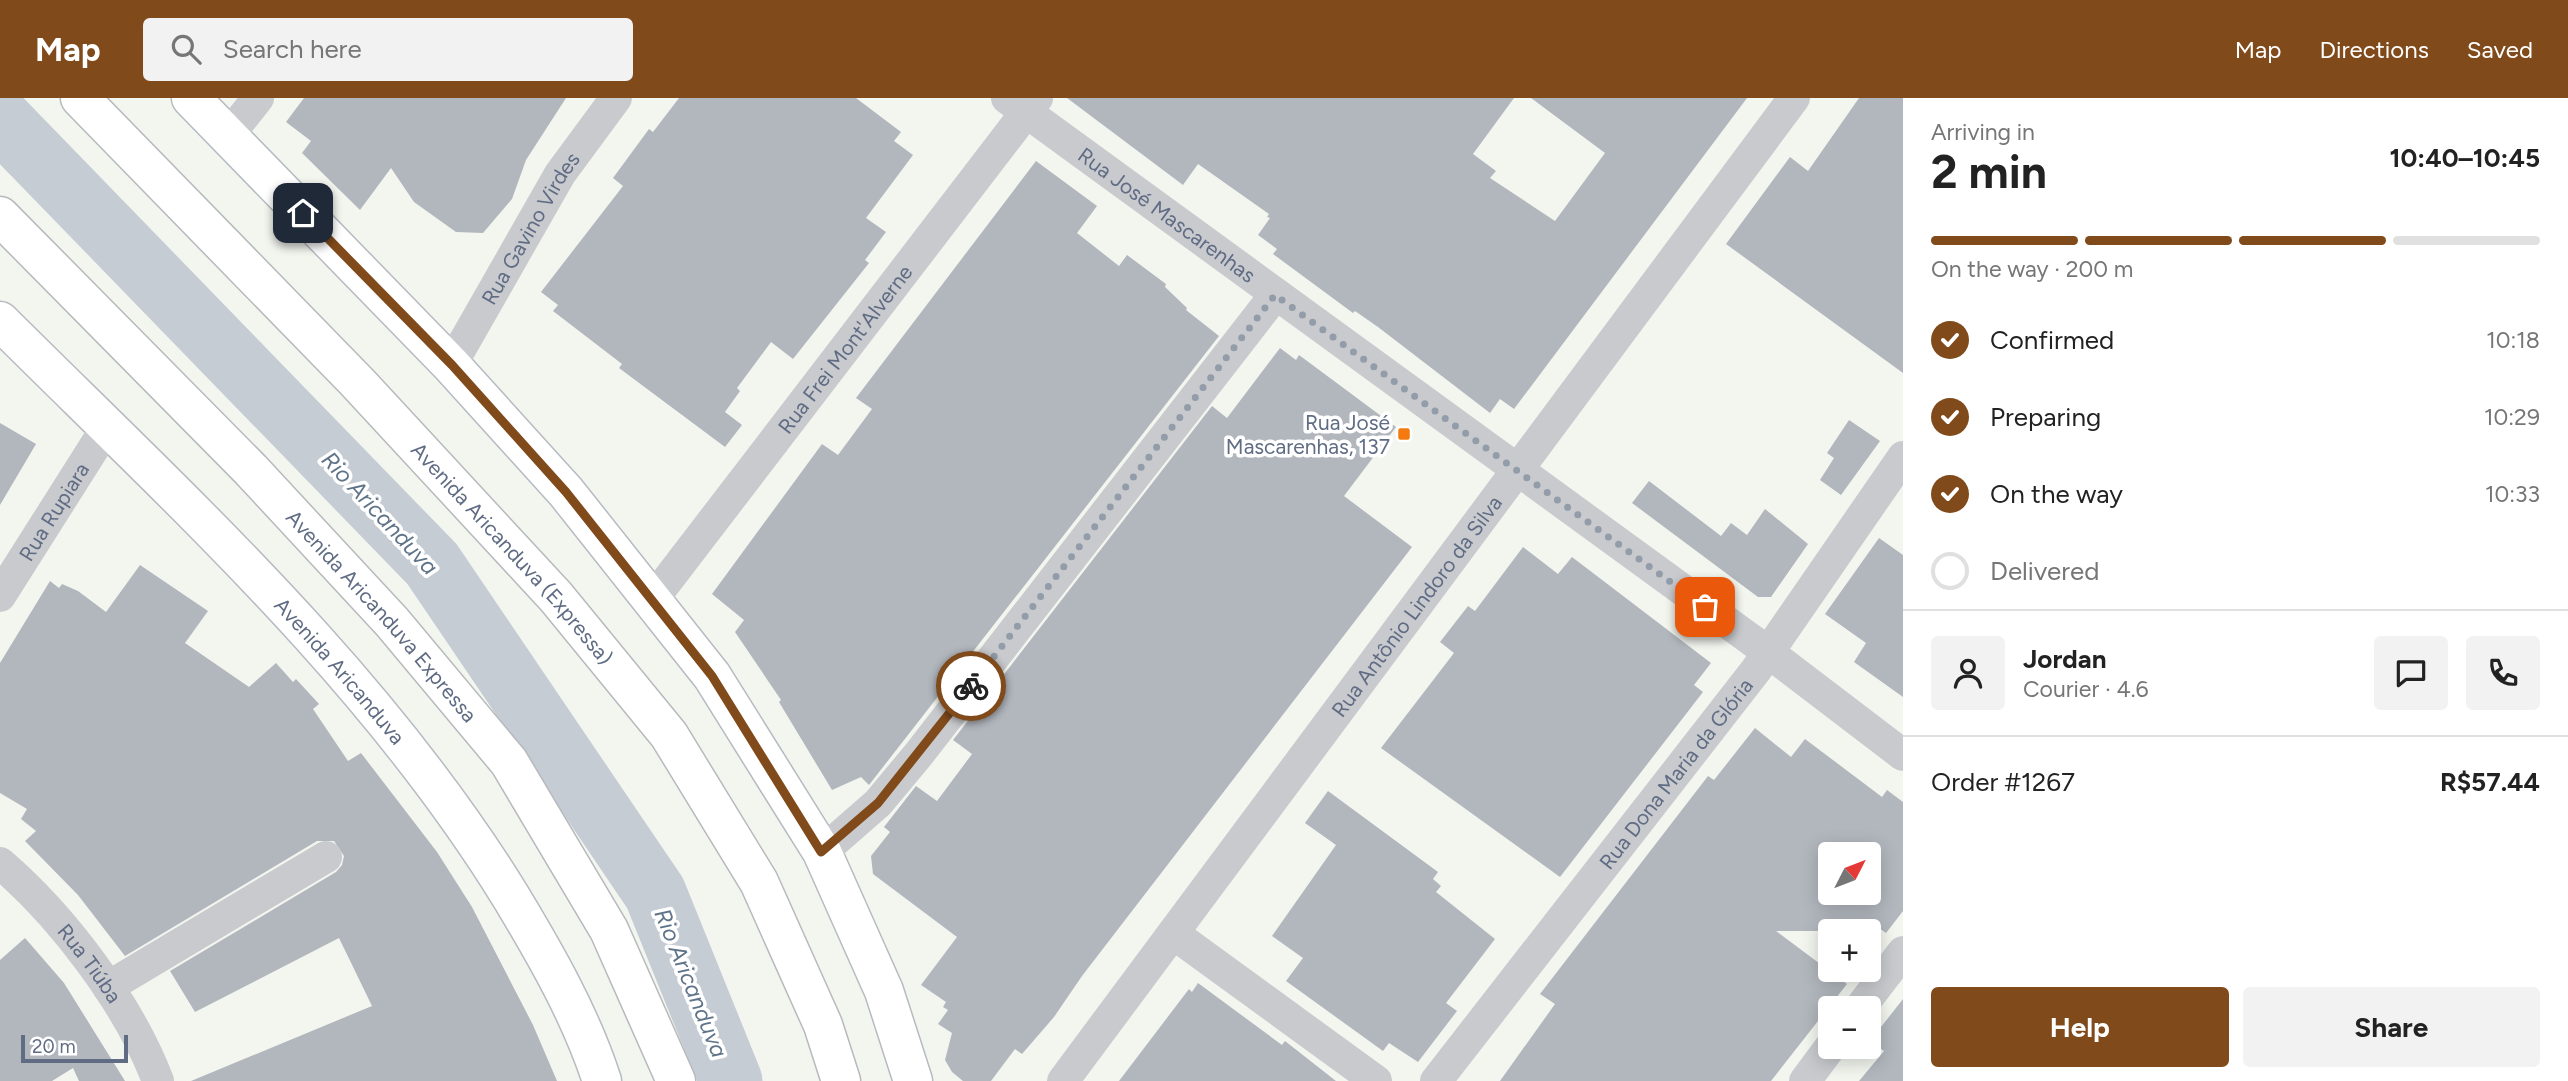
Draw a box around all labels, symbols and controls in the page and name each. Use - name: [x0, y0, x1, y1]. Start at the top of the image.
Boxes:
- search box: [143, 18, 633, 81]
- text: Map: [35, 30, 101, 69]
- icon: search: [167, 30, 205, 68]
- text: Search here: [223, 33, 362, 65]
- text: Map: [2235, 35, 2281, 64]
- text: Directions: [2319, 35, 2429, 64]
- text: Saved: [2467, 35, 2533, 64]
- text: Arriving in: [1931, 118, 2035, 146]
- street label: Rua José Mascarenhas: [1074, 142, 1261, 287]
- text: 10:40–10:45: [2390, 142, 2540, 174]
- text: 2 min: [1931, 144, 2047, 200]
- street label: Rua Gavino Virdes: [476, 147, 584, 309]
- pin: [273, 183, 333, 243]
- icon: home: [284, 194, 322, 232]
- text: On the way · 200 m: [1931, 255, 2133, 283]
- street label: Rua Frei Mont'Alverne: [772, 260, 917, 438]
- icon: check: [1931, 321, 1969, 359]
- text: Confirmed: [1990, 324, 2114, 356]
- text: 10:18: [2486, 326, 2540, 354]
- icon: check: [1931, 398, 1969, 436]
- text: Preparing: [1990, 401, 2101, 433]
- text: 10:29: [2484, 403, 2540, 431]
- place label: Rua José Mascarenhas, 137: [1226, 410, 1390, 459]
- marker: Rua José Mascarenhas, 137: [1396, 426, 1412, 442]
- street label: Avenida Aricanduva (Expressa): [406, 437, 618, 669]
- water label: Rio Aricanduva: [316, 446, 444, 580]
- street label: Rua Rupiara: [13, 458, 94, 565]
- icon: check: [1931, 475, 1969, 513]
- text: On the way: [1990, 478, 2123, 510]
- text: 10:33: [2485, 480, 2540, 508]
- street label: Rua Antônio Lindoro da Silva: [1326, 490, 1507, 721]
- street label: Avenida Aricanduva Expressa: [282, 505, 482, 729]
- text: Delivered: [1990, 555, 2099, 587]
- pin: [1675, 577, 1735, 637]
- icon: bag: [1686, 588, 1724, 626]
- street label: Avenida Aricanduva: [270, 592, 412, 750]
- button: person: [1931, 636, 2005, 710]
- button: chat: [2374, 636, 2448, 710]
- button: phone: [2466, 636, 2540, 710]
- text: Jordan: [2023, 643, 2106, 675]
- courier: [936, 651, 1006, 721]
- icon: bike: [952, 667, 990, 705]
- street label: Rua Dona Maria da Glória: [1594, 673, 1758, 874]
- text: Courier · 4.6: [2023, 675, 2149, 703]
- text: Order #1267: [1931, 766, 2075, 798]
- text: R$57.44: [2440, 766, 2540, 798]
- north arrow: [1818, 842, 1881, 905]
- map controls: [1818, 842, 1881, 1059]
- water label: Rio Aricanduva: [648, 904, 734, 1062]
- street label: Rua Tiúba: [53, 918, 127, 1007]
- button: +: [1818, 919, 1881, 982]
- button: Help: [1931, 987, 2229, 1067]
- button: Share: [2243, 987, 2540, 1067]
- button: −: [1818, 996, 1881, 1059]
- scale bar: [21, 1032, 128, 1064]
- text: 20 m: [32, 1035, 76, 1058]

